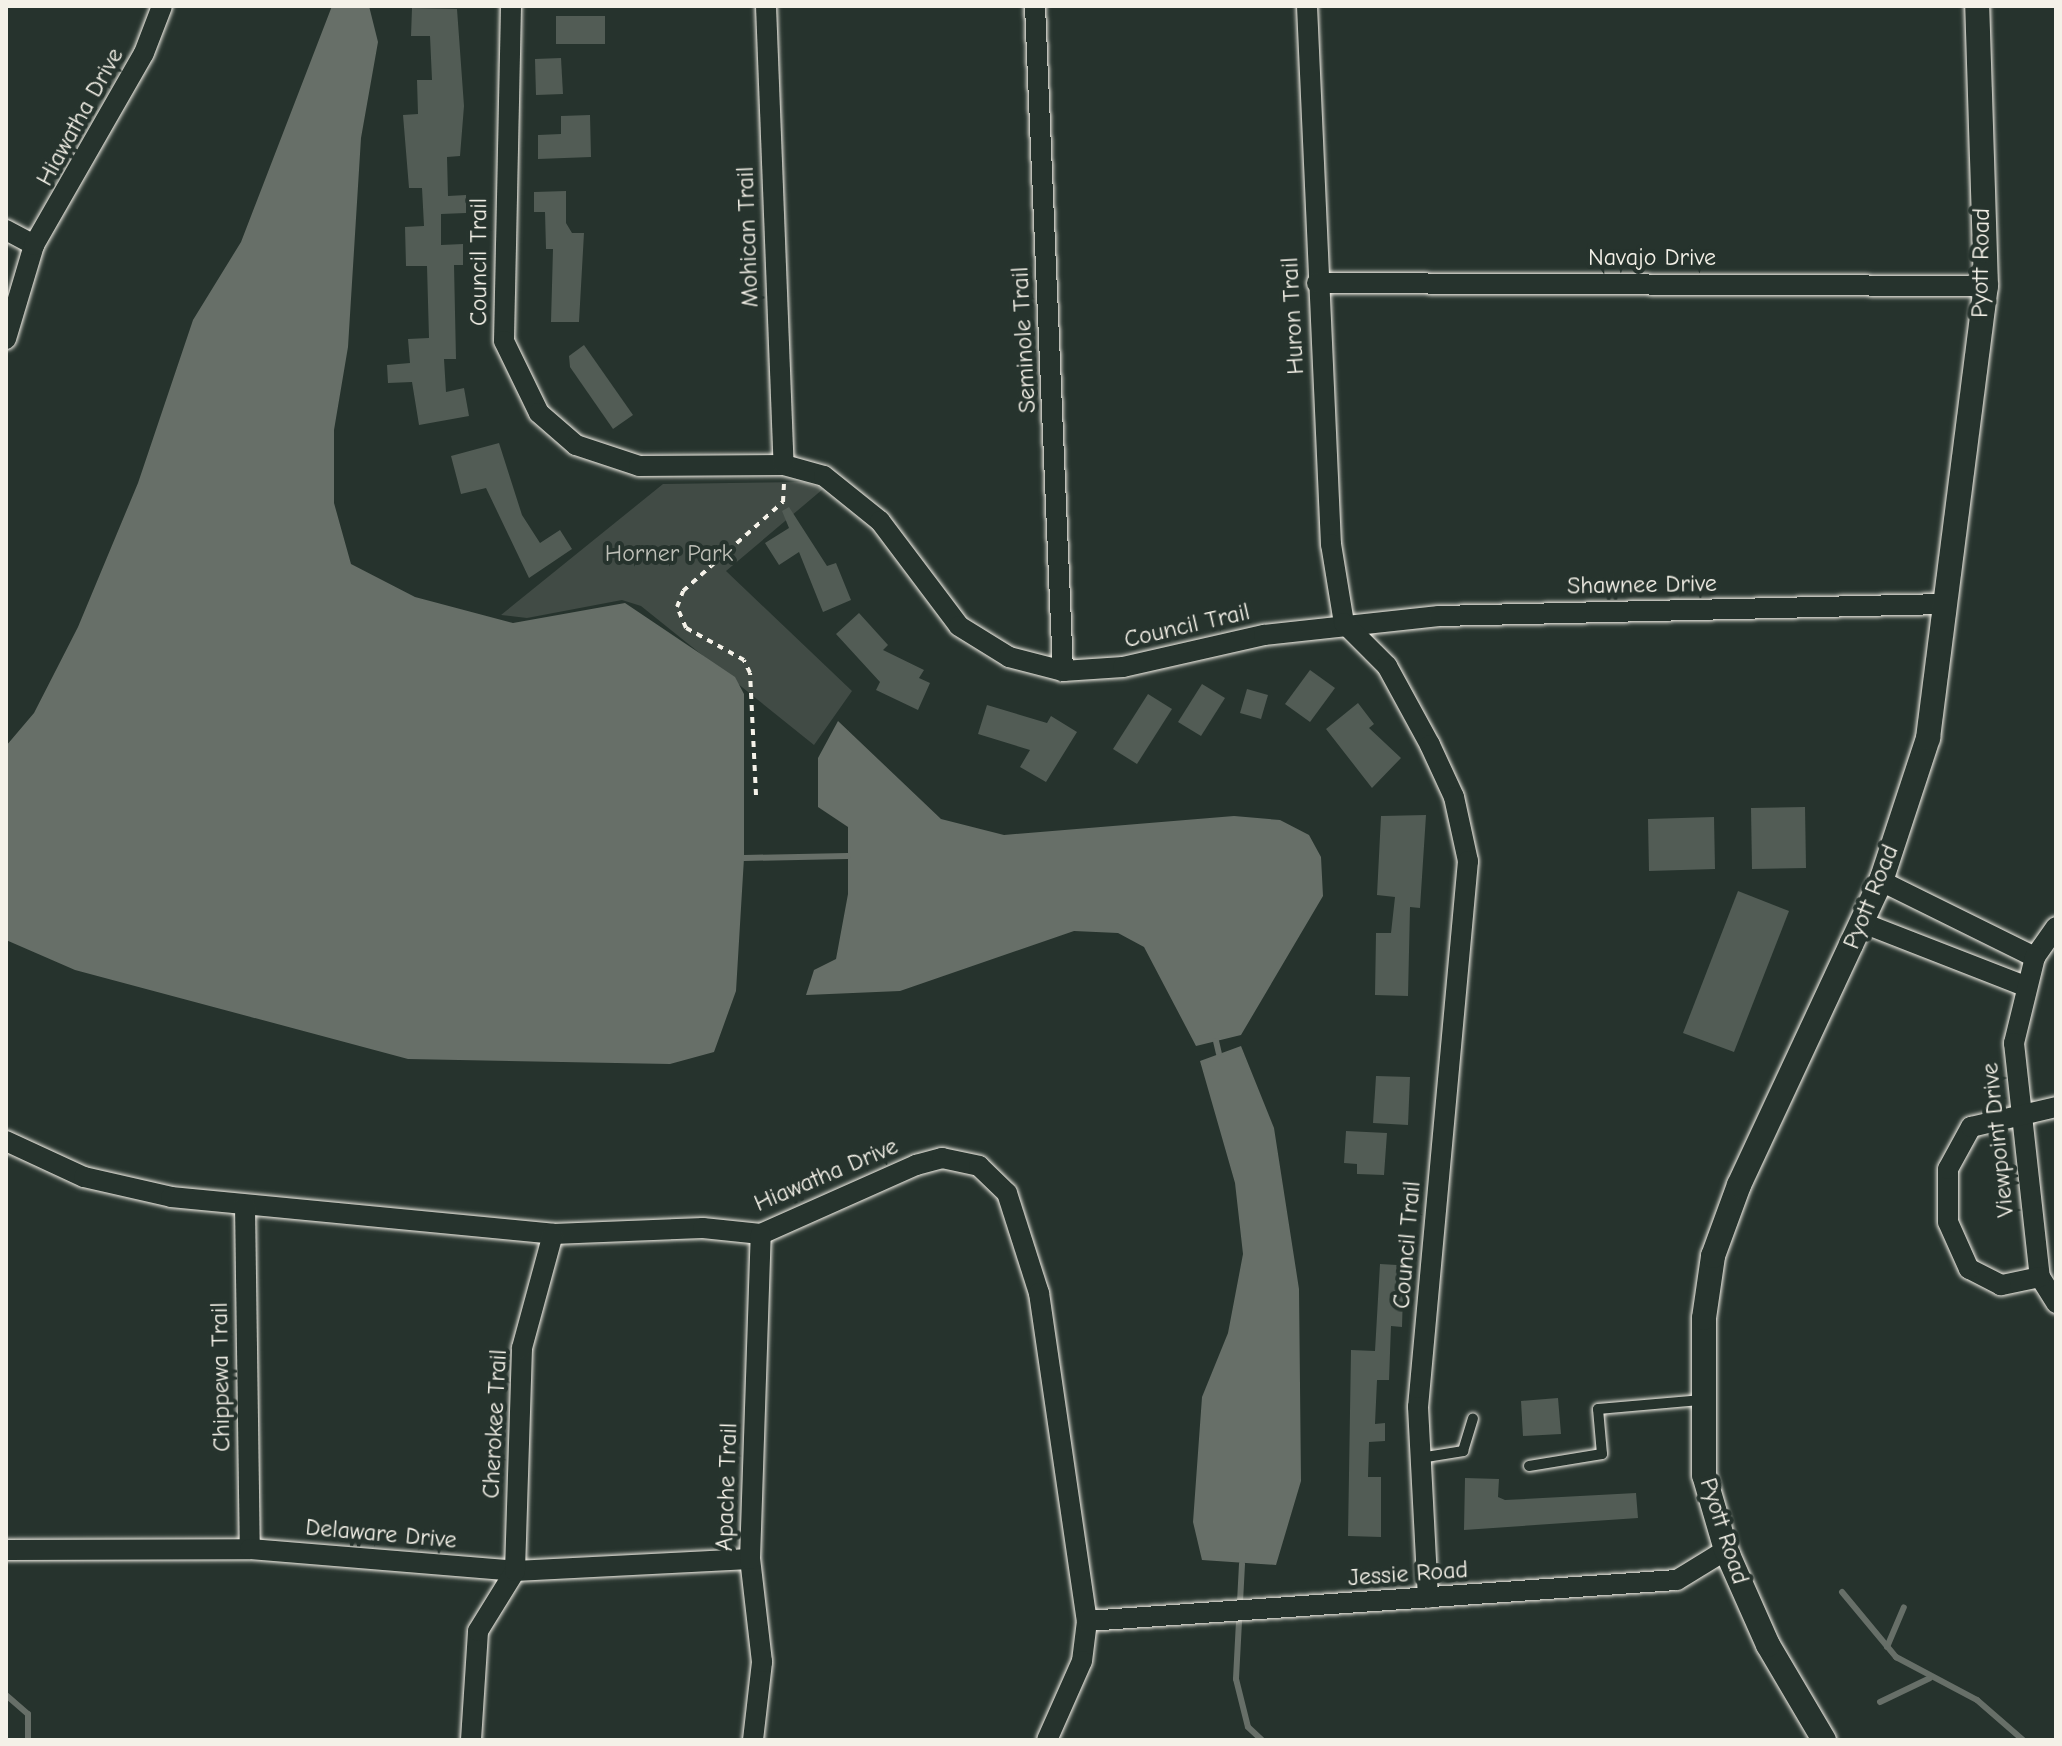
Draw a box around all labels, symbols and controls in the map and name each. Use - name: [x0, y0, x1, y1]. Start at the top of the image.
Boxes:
- street label: Hiawatha Drive: [30, 43, 130, 191]
- street label: Mohican Trail: [731, 166, 765, 308]
- street label: Council Trail: [465, 198, 493, 326]
- street label: Pyott Road: [1966, 208, 1996, 318]
- street label: Navajo Drive: [1588, 244, 1716, 272]
- street label: Huron Trail: [1276, 257, 1310, 375]
- street label: Seminole Trail: [1006, 266, 1042, 414]
- park label: Horner Park: [605, 540, 733, 568]
- street label: Shawnee Drive: [1567, 569, 1717, 601]
- street label: Council Trail: [1121, 598, 1253, 654]
- street label: Pyott Road: [1837, 841, 1905, 953]
- street label: Viewpoint Drive: [1976, 1061, 2020, 1219]
- street label: Hiawatha Drive: [750, 1132, 902, 1218]
- street label: Council Trail: [1387, 1180, 1427, 1310]
- street label: Chippewa Trail: [205, 1302, 237, 1452]
- street label: Cherokee Trail: [477, 1349, 513, 1499]
- street label: Apache Trail: [710, 1422, 744, 1552]
- street label: Pyott Road: [1693, 1474, 1755, 1588]
- street label: Delaware Drive: [304, 1513, 458, 1555]
- street label: Jessie Road: [1347, 1555, 1469, 1593]

